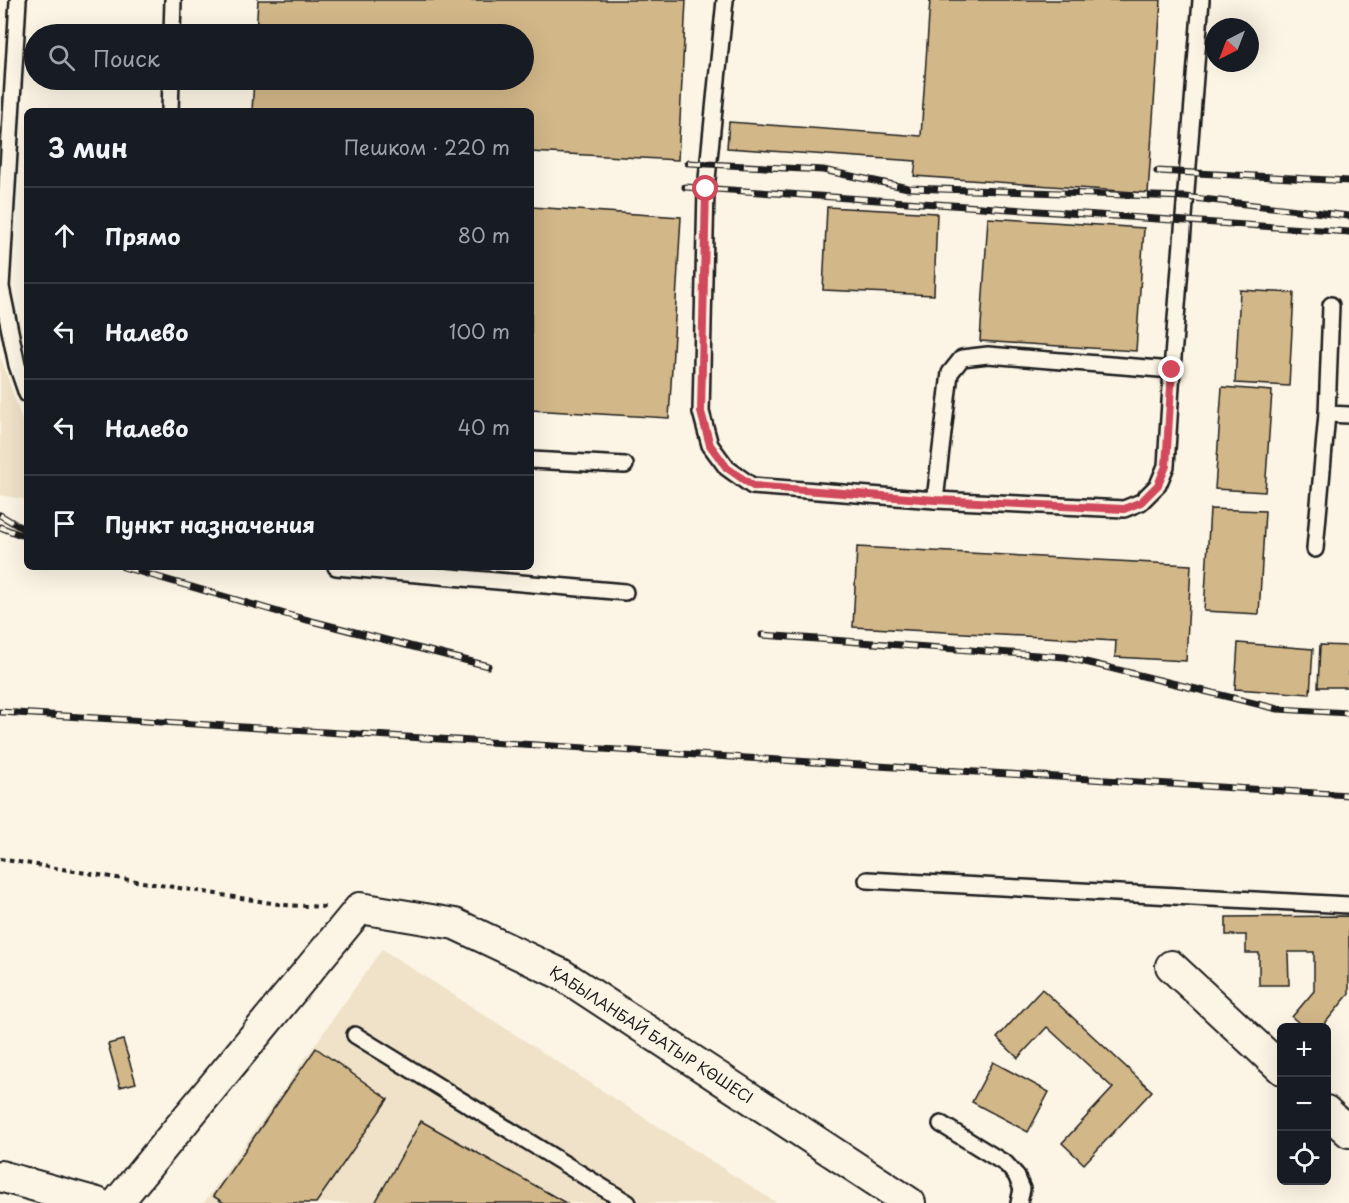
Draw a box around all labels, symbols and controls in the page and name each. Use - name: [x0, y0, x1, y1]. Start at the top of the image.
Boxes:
- north arrow: [1205, 18, 1259, 72]
- search box: [24, 24, 534, 90]
- icon: search: [45, 41, 78, 74]
- text: Поиск: [93, 41, 160, 74]
- text: 3 мин: [48, 128, 128, 167]
- text: Пешком · 220 m: [344, 132, 510, 162]
- route start: [692, 175, 718, 201]
- icon: ahead: [48, 219, 81, 252]
- text: Прямо: [105, 219, 180, 252]
- text: 80 m: [458, 220, 510, 250]
- icon: left: [48, 315, 81, 348]
- text: Налево: [105, 315, 188, 348]
- text: 100 m: [449, 316, 510, 346]
- route end: [1158, 356, 1184, 382]
- icon: left: [48, 411, 81, 444]
- text: Налево: [105, 411, 188, 444]
- text: 40 m: [458, 412, 510, 442]
- icon: arrive: [48, 507, 81, 540]
- text: Пункт назначения: [105, 507, 315, 540]
- street label: ҚАБЫЛАНБАЙ БАТЫР КӨШЕСІ: [546, 959, 758, 1108]
- map controls: [1277, 1023, 1331, 1185]
- button: +: [1277, 1023, 1331, 1077]
- button: −: [1277, 1077, 1331, 1131]
- button: locate: [1277, 1131, 1331, 1185]

